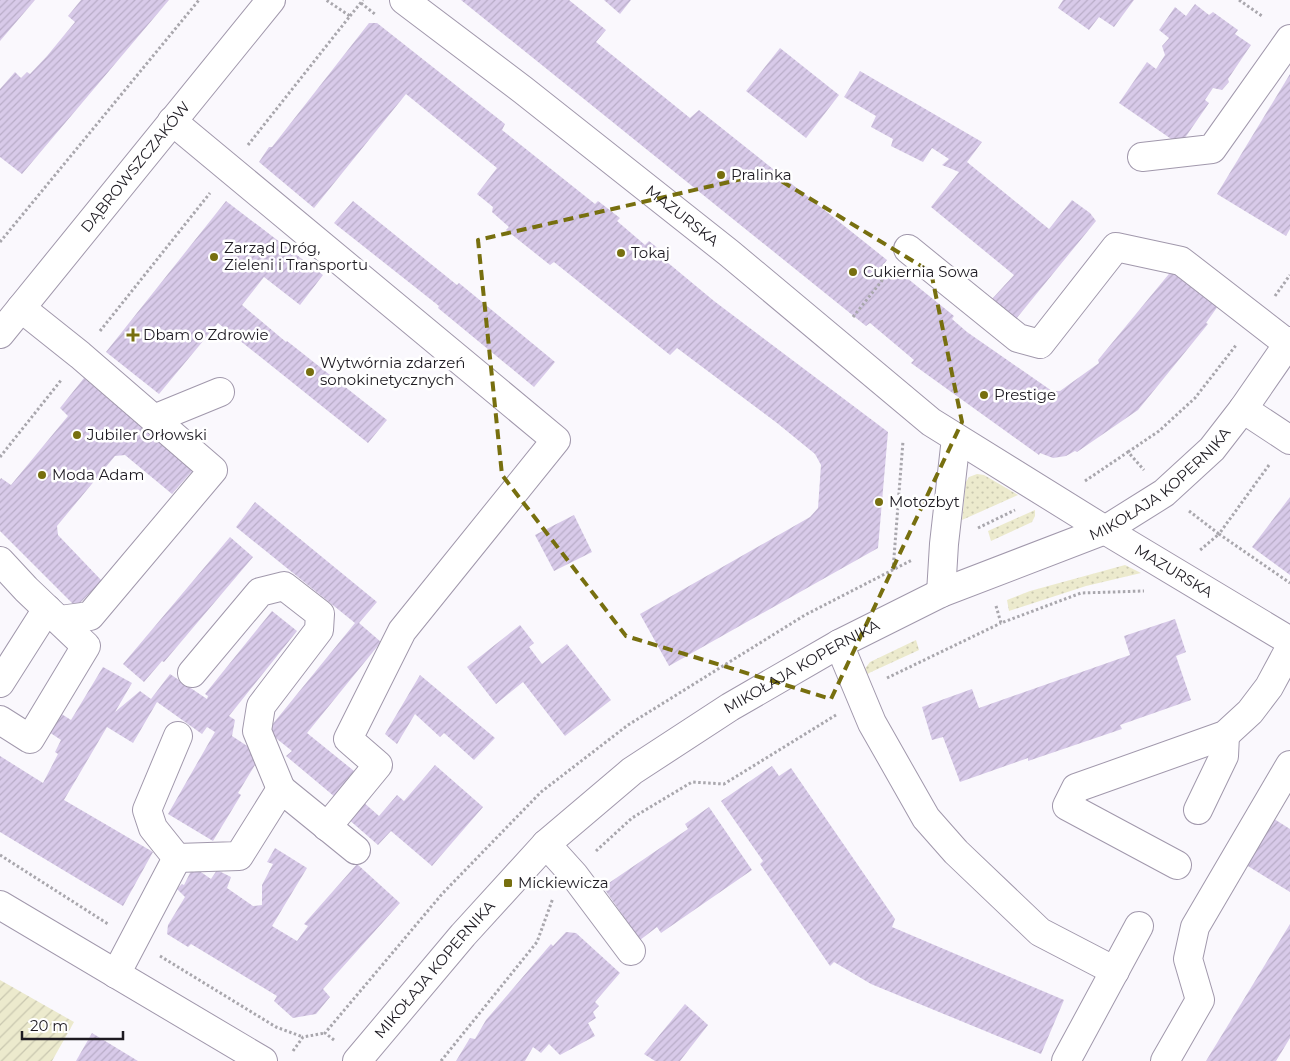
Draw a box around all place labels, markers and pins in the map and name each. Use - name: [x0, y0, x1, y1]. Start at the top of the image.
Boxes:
- place label: Pralinka: [731, 165, 792, 184]
- marker: Pralinka: [715, 169, 727, 181]
- place label: Zarząd Dróg, Zieleni i Transportu: [224, 238, 368, 274]
- place label: Tokaj: [631, 243, 670, 262]
- marker: Tokaj: [615, 247, 627, 259]
- marker: Zarząd Dróg, Zieleni i Transportu: [208, 251, 220, 263]
- place label: Cukiernia Sowa: [863, 262, 979, 281]
- marker: Cukiernia Sowa: [847, 266, 859, 278]
- place label: Dbam o Zdrowie: [143, 325, 269, 344]
- marker: Dbam o Zdrowie: [127, 329, 139, 341]
- place label: Wytwórnia zdarzeń sonokinetycznych: [320, 353, 465, 389]
- marker: Wytwórnia zdarzeń sonokinetycznych: [304, 366, 316, 378]
- place label: Prestige: [994, 385, 1056, 404]
- marker: Prestige: [978, 389, 990, 401]
- place label: Jubiler Orłowski: [86, 425, 207, 444]
- marker: Jubiler Orłowski: [71, 429, 83, 441]
- place label: Moda Adam: [52, 465, 144, 484]
- marker: Moda Adam: [36, 469, 48, 481]
- place label: Motozbyt: [889, 492, 960, 511]
- marker: Motozbyt: [873, 496, 885, 508]
- place label: Mickiewicza: [518, 873, 609, 892]
- marker: Mickiewicza: [502, 877, 514, 889]

